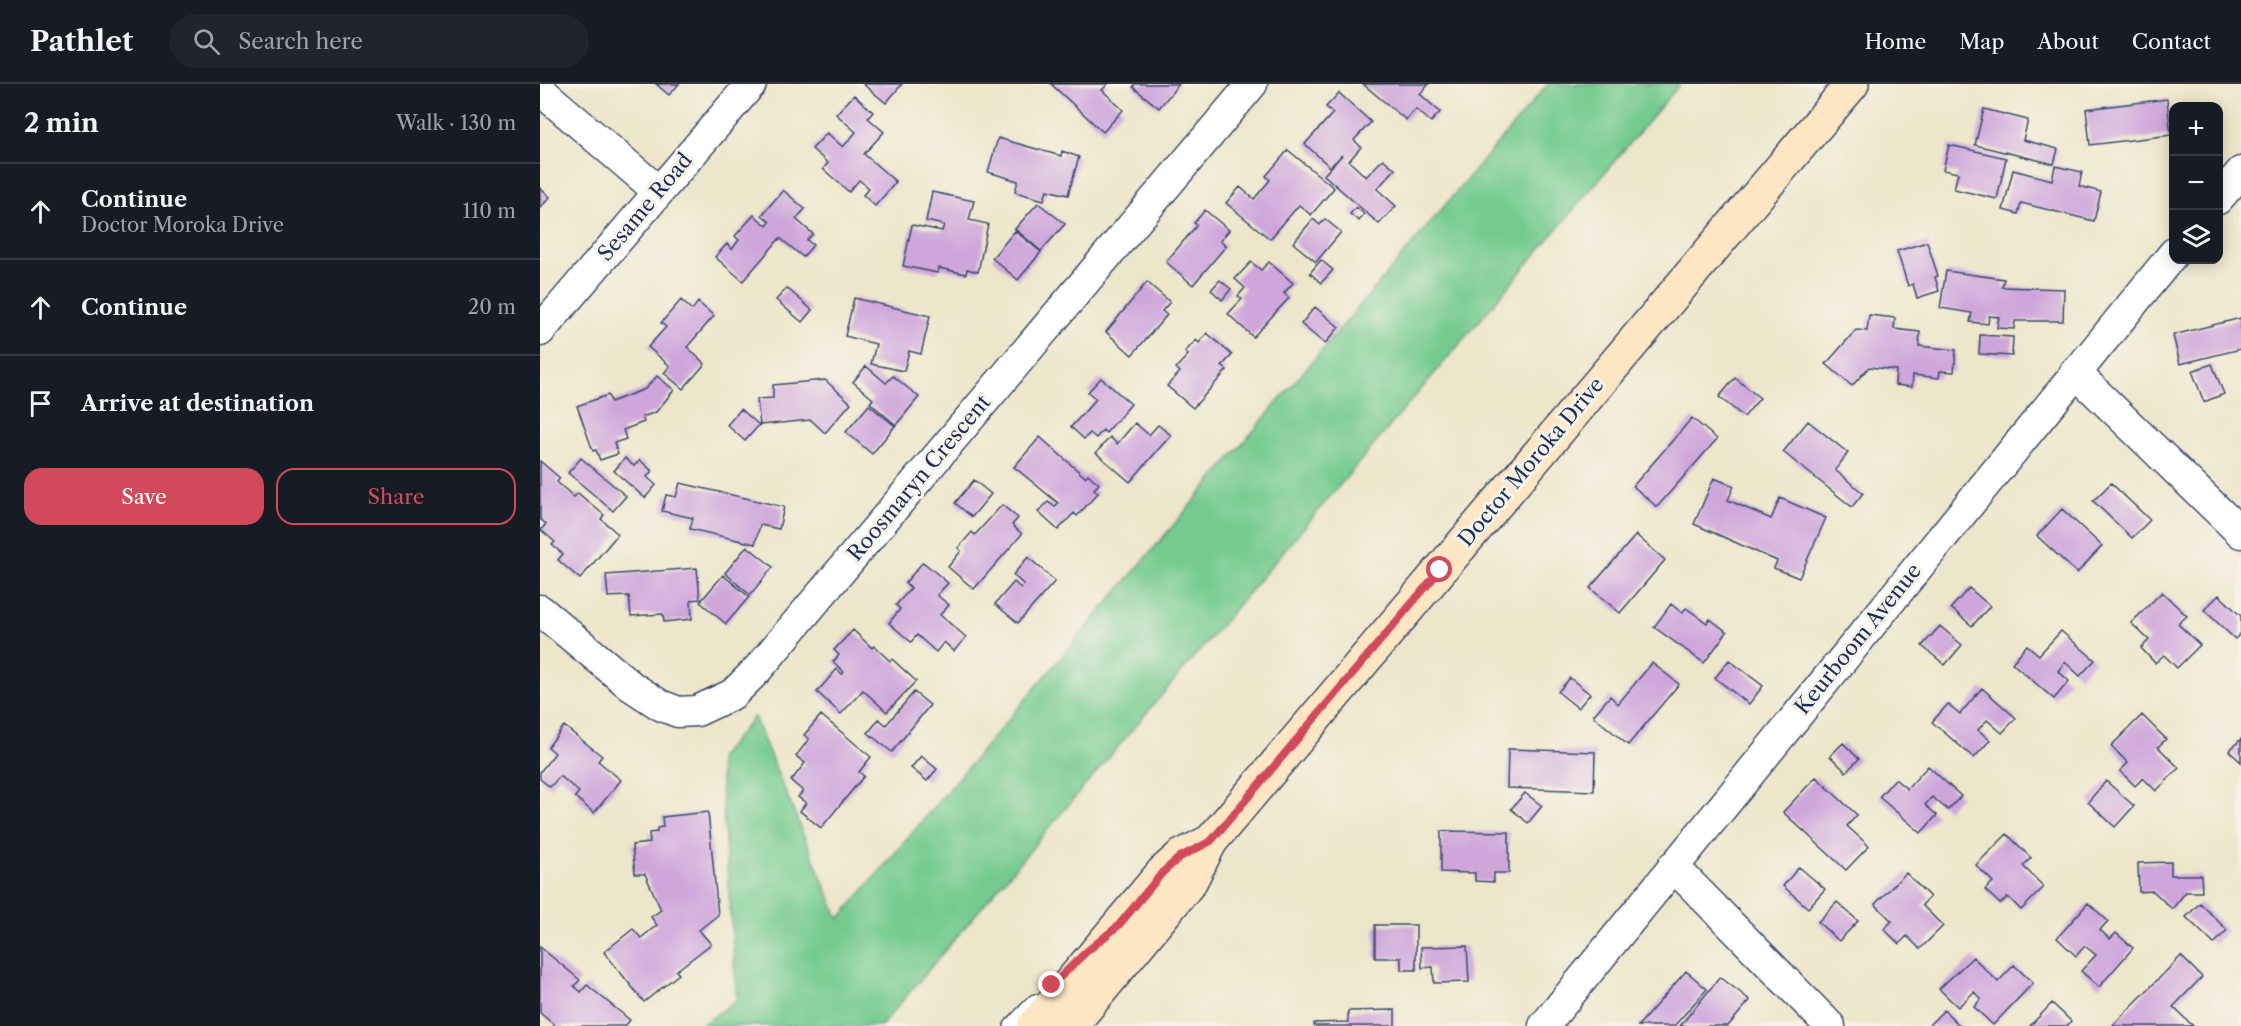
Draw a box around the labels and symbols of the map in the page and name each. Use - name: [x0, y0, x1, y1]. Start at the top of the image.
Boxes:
- street label: Sesame Road: [592, 147, 697, 266]
- street label: Doctor Moroka Drive: [1453, 372, 1609, 551]
- street label: Roosmaryn Crescent: [842, 389, 996, 566]
- route start: [1426, 556, 1452, 582]
- street label: Keurboom Avenue: [1789, 558, 1926, 719]
- route end: [1038, 971, 1064, 997]

